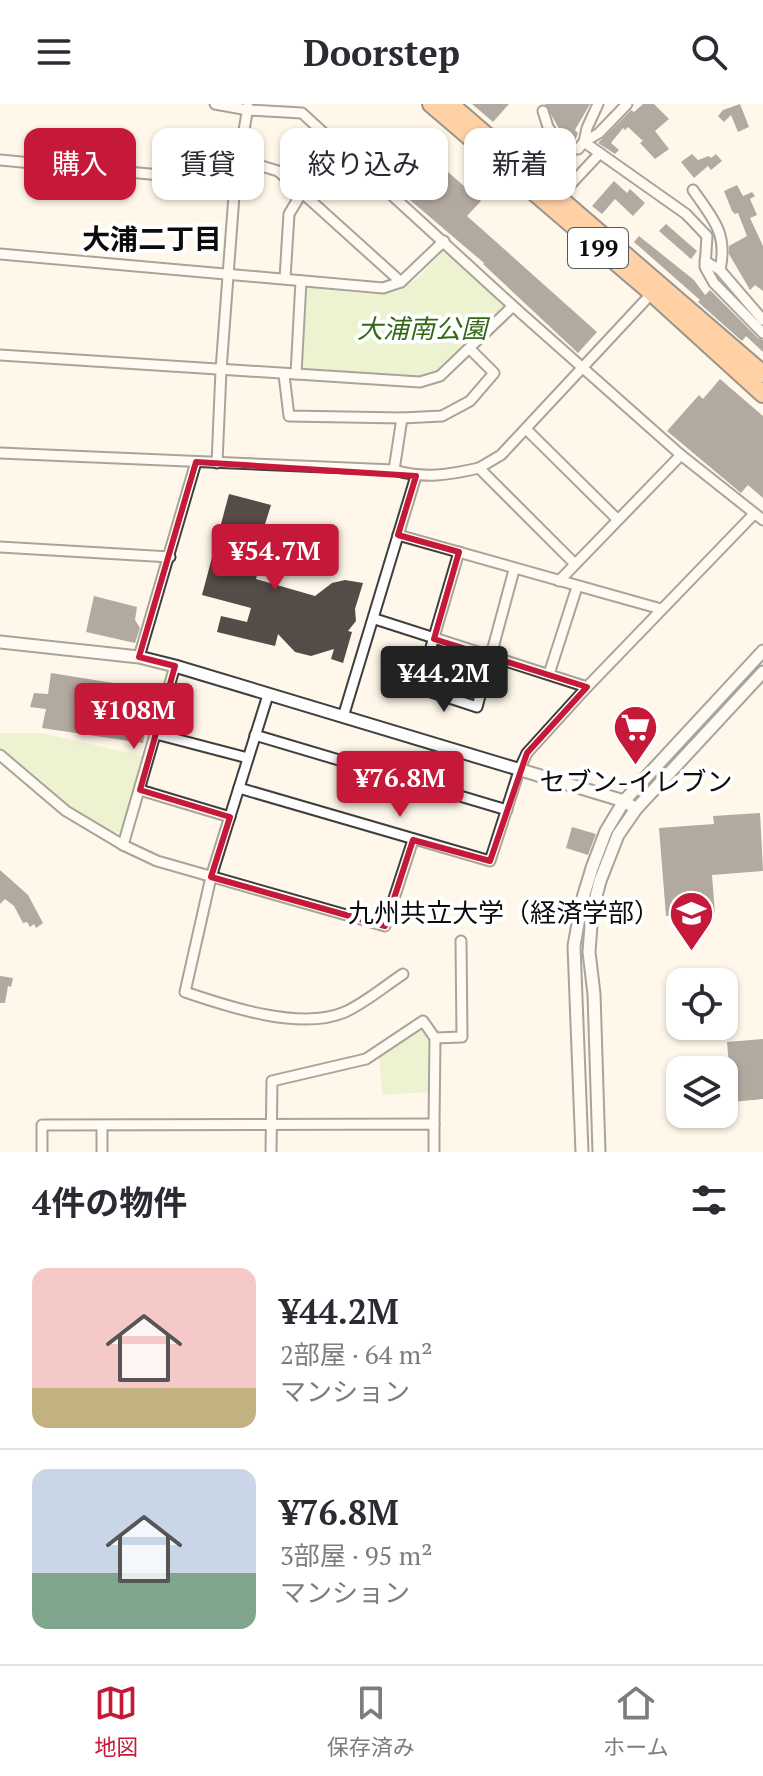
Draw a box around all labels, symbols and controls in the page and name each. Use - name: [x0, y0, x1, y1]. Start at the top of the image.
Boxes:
- text: Doorstep: [303, 29, 460, 76]
- icon: menu: [32, 30, 76, 74]
- icon: search: [687, 30, 731, 74]
- chip: 購入: [24, 128, 136, 200]
- chip: 賃貸: [152, 128, 264, 200]
- chip: 絞り込み: [280, 128, 448, 200]
- chip: 新着: [464, 128, 576, 200]
- district label: 大浦二丁目: [82, 220, 222, 257]
- road number: 199: [568, 228, 628, 268]
- park label: 大浦南公園: [357, 311, 491, 345]
- pin: ¥54.7M: [210, 524, 340, 592]
- text: ¥54.7M: [230, 533, 320, 567]
- pin: ¥44.2M: [379, 646, 509, 714]
- text: ¥44.2M: [399, 655, 489, 689]
- pin: ¥108M: [78, 683, 190, 751]
- text: ¥108M: [93, 692, 175, 726]
- supermarket icon: セブン-イレブン: [612, 703, 660, 766]
- pin: ¥76.8M: [335, 751, 465, 819]
- text: ¥76.8M: [355, 760, 445, 794]
- place label: セブン-イレブン: [539, 764, 733, 798]
- school or university icon: 九州共立大学（経済学部）: [667, 889, 715, 952]
- place label: 九州共立大学（経済学部）: [348, 895, 660, 929]
- map controls: [666, 968, 738, 1128]
- button: locate: [666, 968, 738, 1040]
- button: layers: [666, 1056, 738, 1128]
- icon: filters: [687, 1178, 731, 1222]
- text: 4件の物件: [32, 1180, 187, 1225]
- text: ¥44.2M: [280, 1289, 399, 1334]
- icon: home: [96, 1300, 192, 1396]
- text: 2部屋 · 64 m²: [280, 1337, 432, 1371]
- text: マンション: [280, 1374, 410, 1408]
- text: ¥76.8M: [280, 1490, 399, 1535]
- icon: home: [96, 1501, 192, 1597]
- text: 3部屋 · 95 m²: [280, 1538, 432, 1572]
- text: マンション: [280, 1575, 410, 1609]
- tab: 地図: [94, 1681, 138, 1761]
- tab: 保存済み: [327, 1681, 415, 1761]
- tab: ホーム: [603, 1681, 669, 1761]

